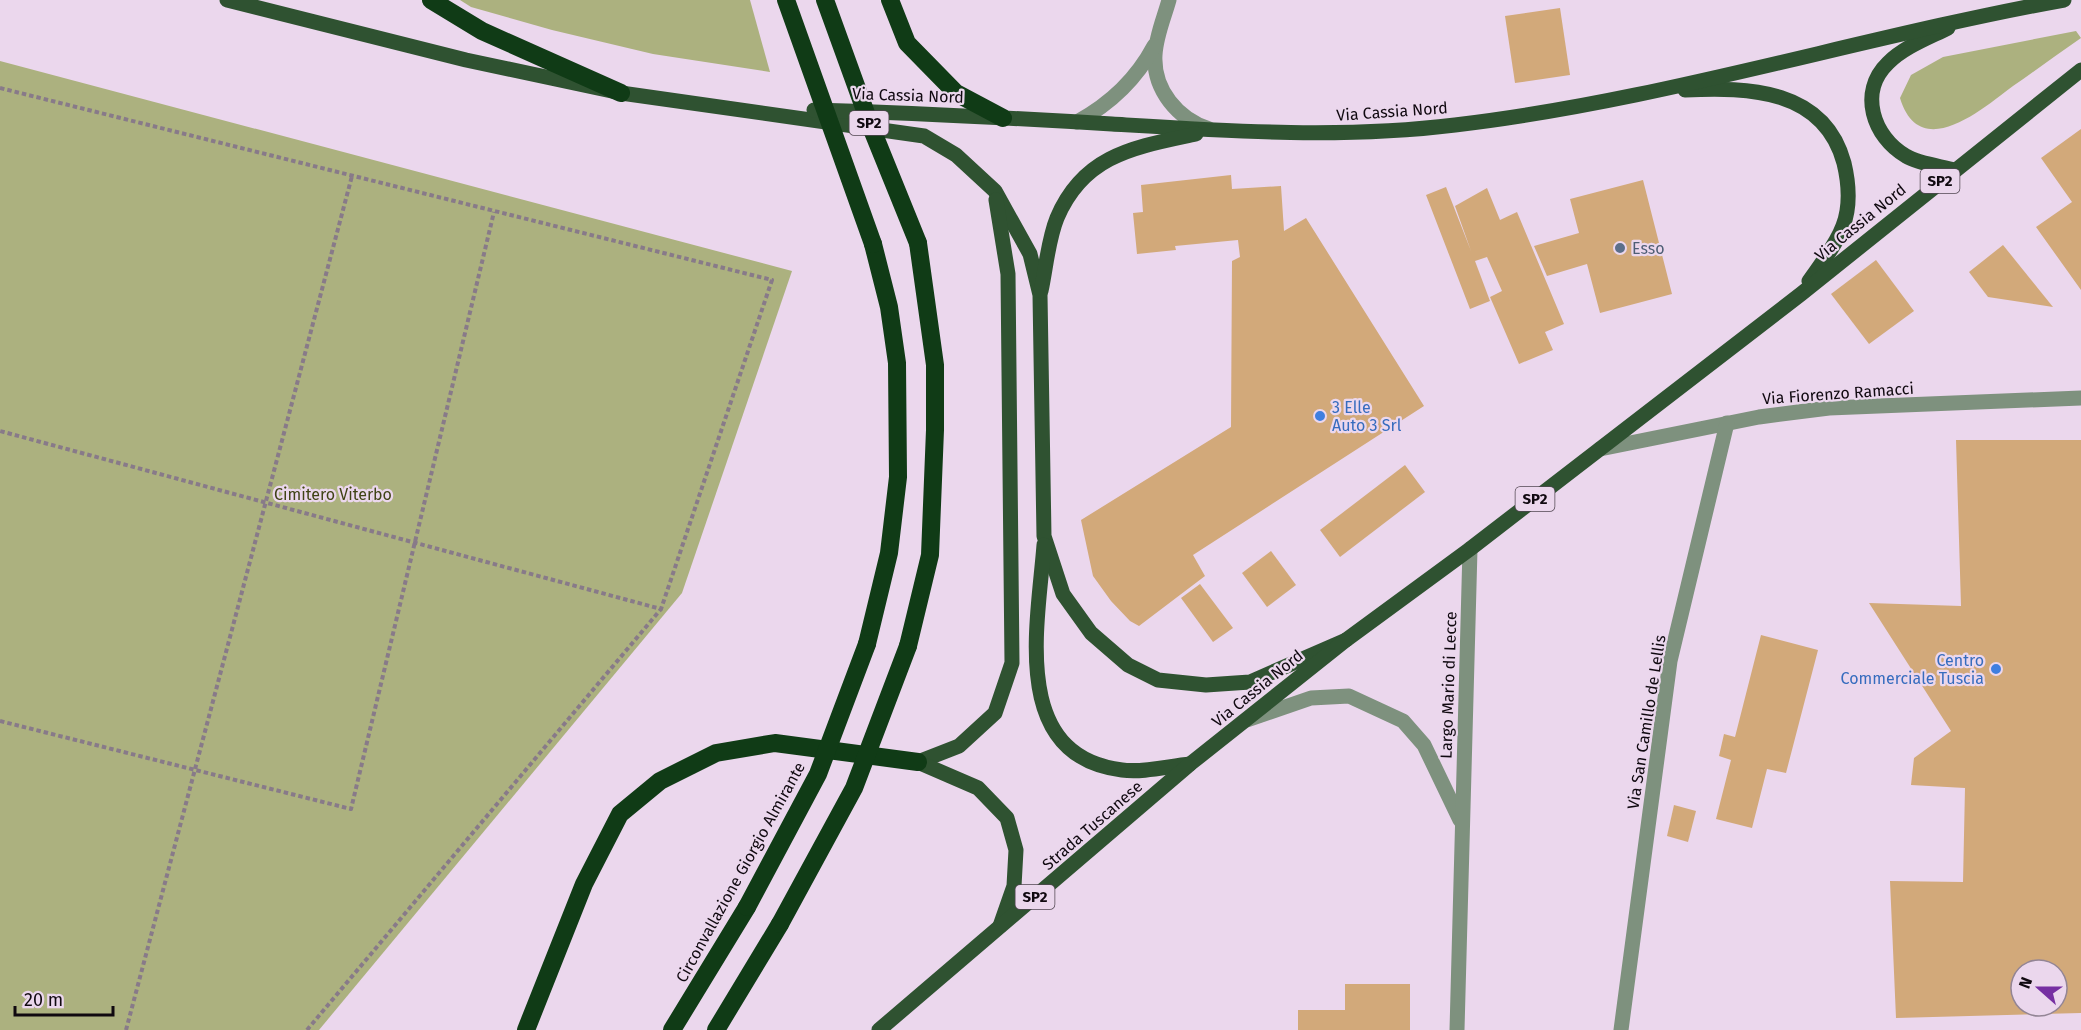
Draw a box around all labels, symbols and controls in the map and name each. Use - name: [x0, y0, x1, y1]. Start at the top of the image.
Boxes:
- street label: Via Cassia Nord: [852, 84, 964, 107]
- street label: Via Cassia Nord: [1336, 98, 1448, 125]
- road number: SP2: [850, 111, 888, 135]
- road number: SP2: [1920, 169, 1960, 193]
- street label: Via Cassia Nord: [1811, 180, 1910, 265]
- place label: Esso: [1632, 239, 1665, 258]
- marker: Esso: [1613, 241, 1627, 255]
- street label: Via Fiorenzo Ramacci: [1762, 379, 1914, 408]
- place label: 3 Elle Auto 3 Srl: [1332, 398, 1402, 435]
- marker: 3 Elle Auto 3 Srl: [1313, 409, 1327, 423]
- park label: Cimitero Viterbo: [274, 485, 392, 504]
- road number: SP2: [1516, 487, 1555, 511]
- street label: Largo Mario di Lecce: [1436, 611, 1461, 759]
- street label: Via San Camillo de Lellis: [1623, 634, 1670, 811]
- street label: Via Cassia Nord: [1208, 646, 1307, 731]
- place label: Centro Commerciale Tuscia: [1841, 651, 1984, 688]
- marker: Centro Commerciale Tuscia: [1989, 662, 2003, 676]
- street label: Circonvallazione Giorgio Almirante: [672, 759, 809, 986]
- street label: Strada Tuscanese: [1038, 777, 1146, 874]
- road number: SP2: [1016, 885, 1054, 909]
- north arrow: [2009, 958, 2069, 1018]
- text: N: [2015, 974, 2036, 991]
- scale bar: [15, 979, 112, 1017]
- text: 20 m: [24, 989, 63, 1011]

